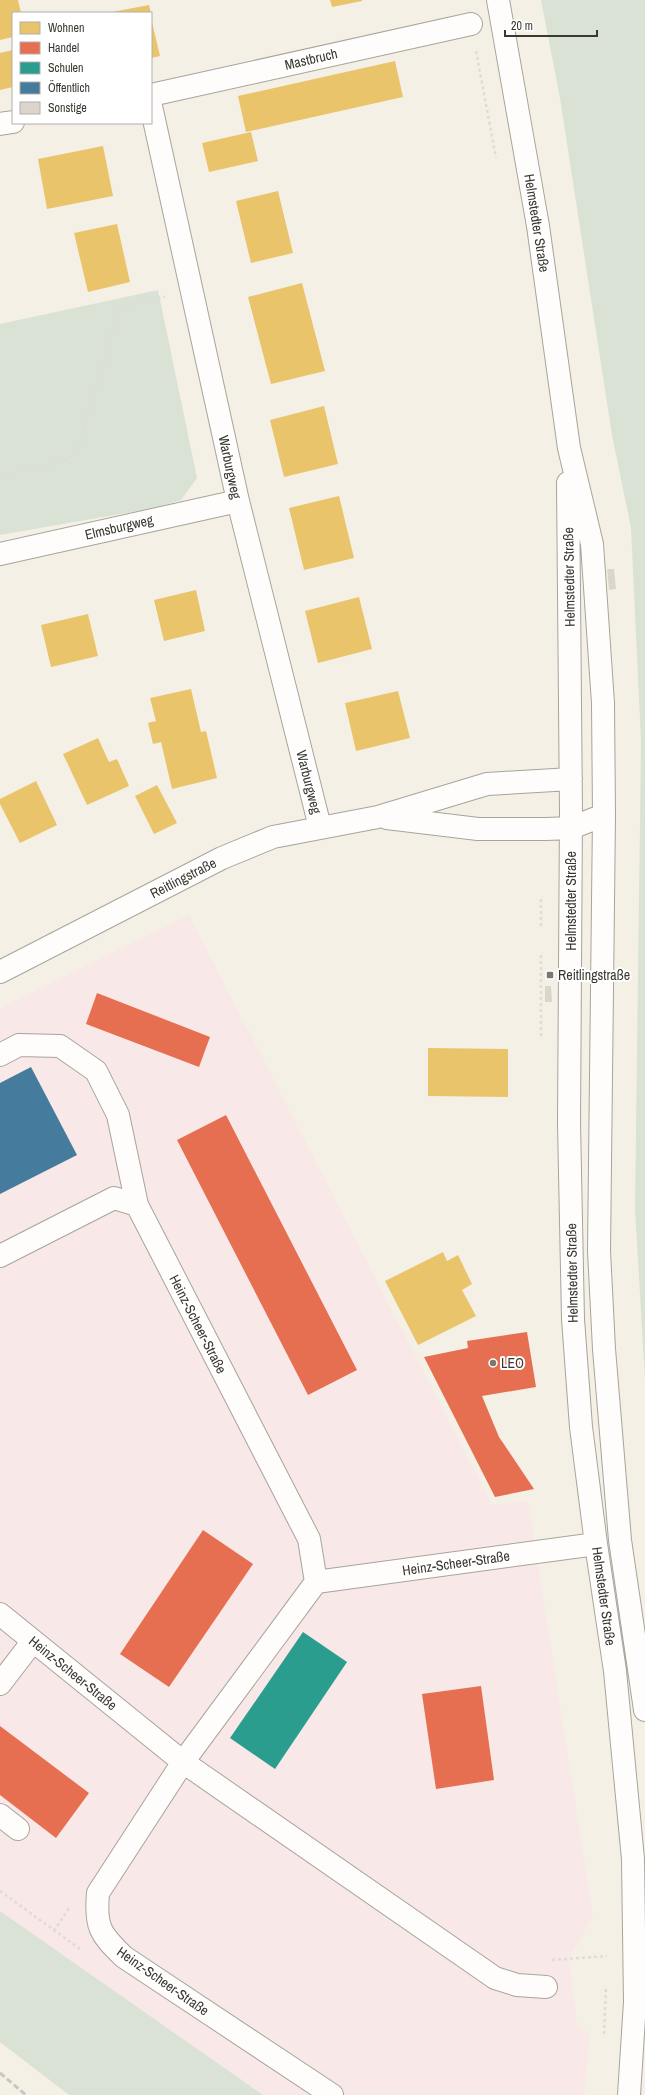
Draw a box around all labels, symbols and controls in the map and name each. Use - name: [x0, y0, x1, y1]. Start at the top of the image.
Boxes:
- legend: [12, 12, 152, 124]
- scale bar: [505, 12, 597, 38]
- text: 20 m: [511, 18, 533, 34]
- text: Wohnen: [48, 20, 84, 36]
- text: Handel: [48, 40, 79, 56]
- street label: Mastbruch: [283, 44, 339, 74]
- text: Schulen: [48, 60, 84, 76]
- text: Öffentlich: [48, 79, 90, 96]
- text: Sonstige: [48, 100, 87, 116]
- street label: Helmstedter Straße: [520, 172, 554, 274]
- street label: Warburgweg: [214, 434, 246, 501]
- street label: Elmsburgweg: [83, 510, 155, 544]
- street label: Helmstedter Straße: [559, 527, 579, 627]
- street label: Warburgweg: [292, 748, 326, 816]
- street label: Helmstedter Straße: [562, 851, 580, 951]
- street label: Reitlingstraße: [147, 854, 219, 902]
- place label: Reitlingstraße: [558, 966, 630, 984]
- marker: Reitlingstraße: [545, 970, 555, 980]
- street label: Helmstedter Straße: [562, 1223, 582, 1323]
- street label: Heinz-Scheer-Straße: [165, 1272, 231, 1376]
- place label: LEO: [501, 1354, 524, 1372]
- marker: LEO: [488, 1358, 498, 1368]
- street label: Helmstedter Straße: [588, 1545, 620, 1647]
- street label: Heinz-Scheer-Straße: [401, 1547, 511, 1579]
- street label: Heinz-Scheer-Straße: [25, 1632, 121, 1714]
- street label: Heinz-Scheer-Straße: [113, 1943, 213, 2019]

